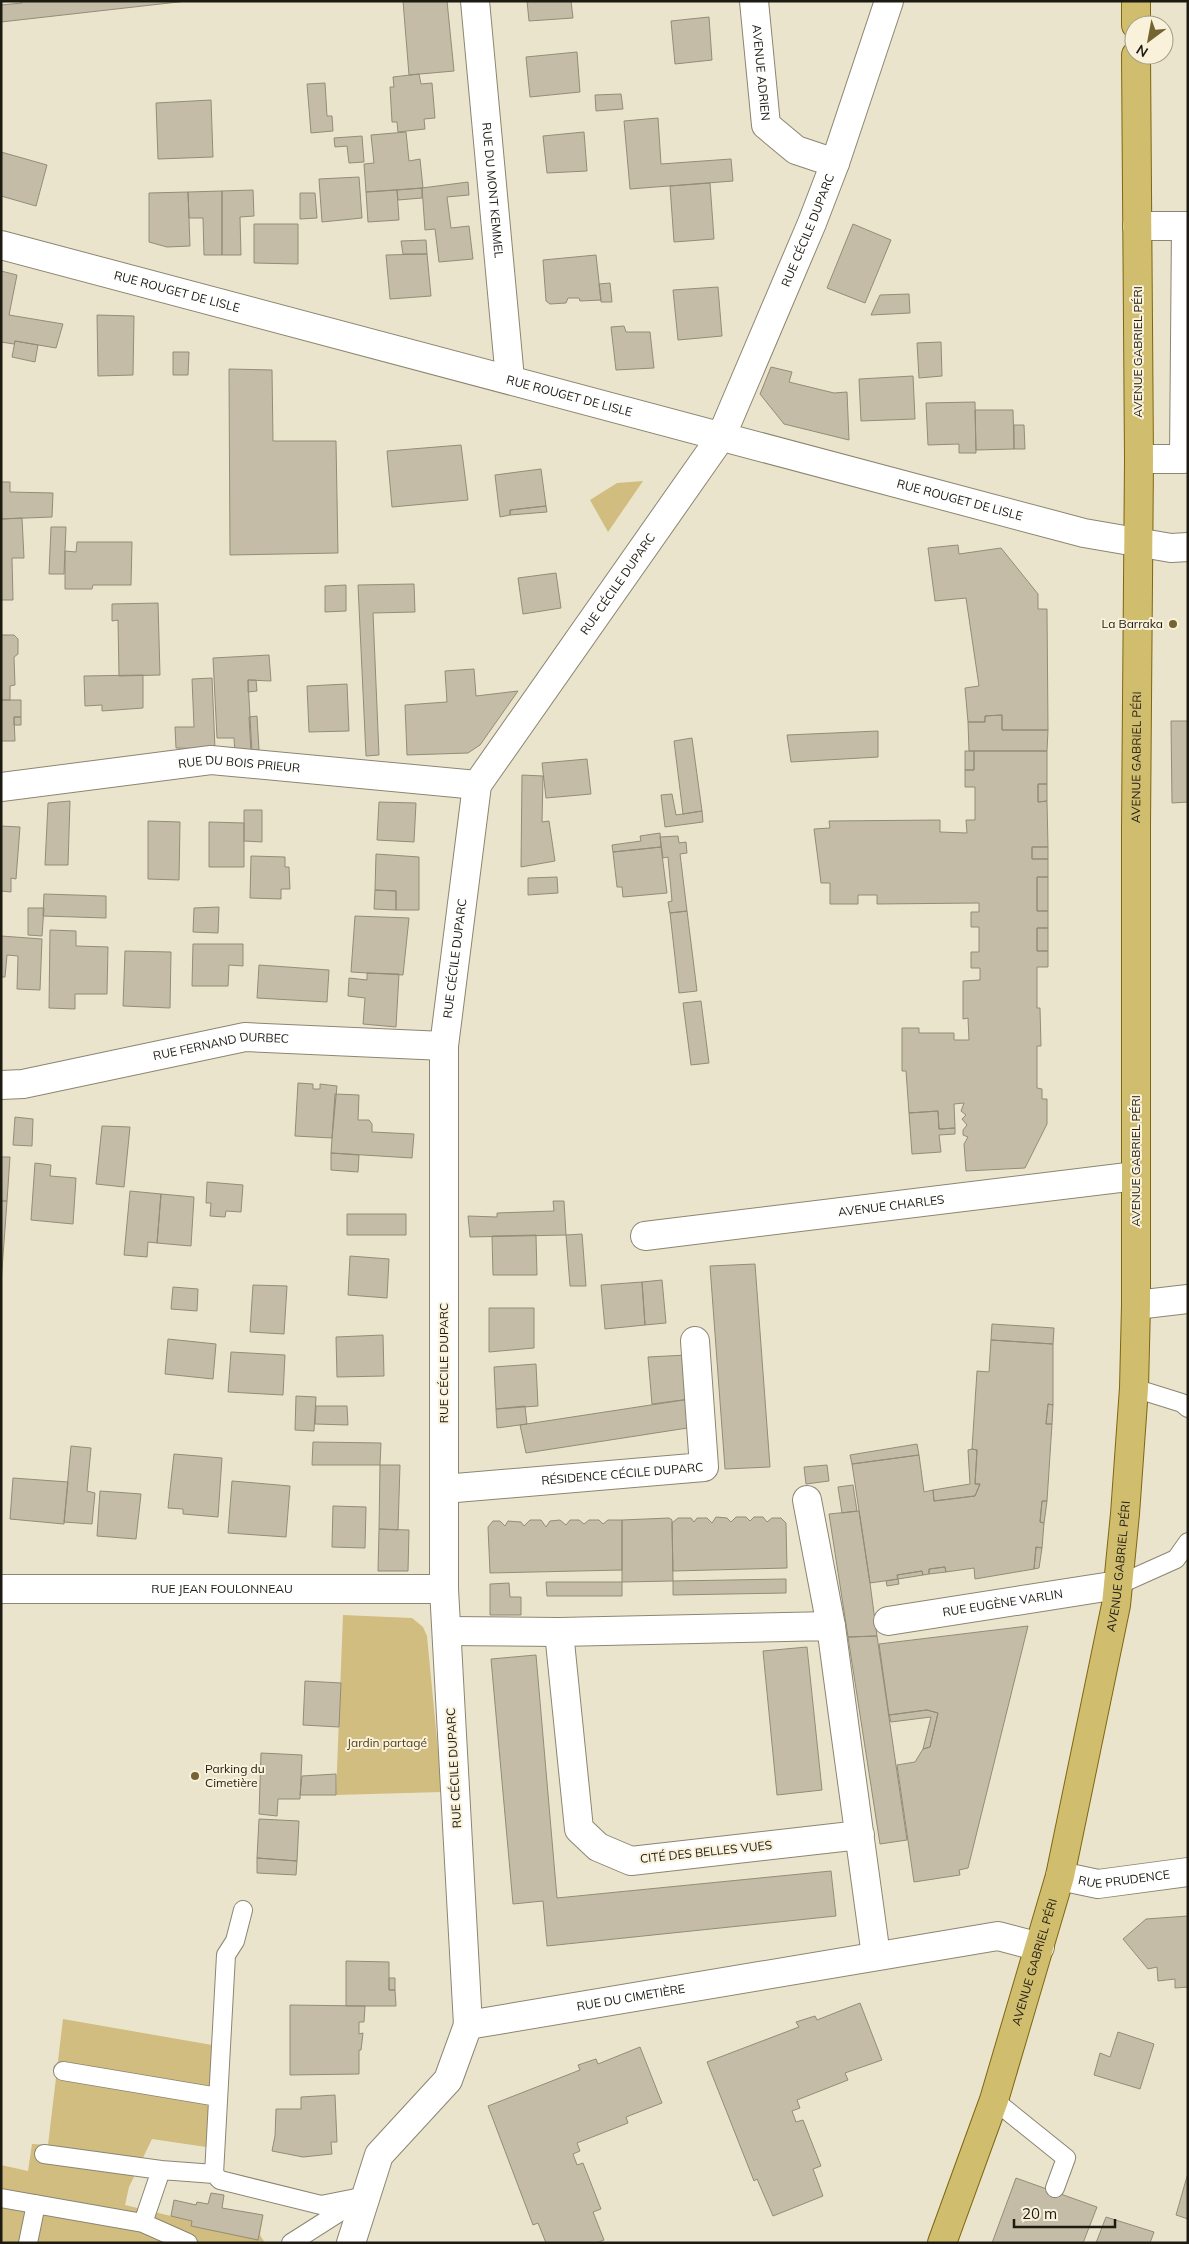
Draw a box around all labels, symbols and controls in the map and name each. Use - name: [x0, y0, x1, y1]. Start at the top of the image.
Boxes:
- north arrow: [1124, 15, 1174, 65]
- street label: AVENUE ADRIEN: [749, 24, 774, 122]
- text: N: [1133, 41, 1151, 61]
- street label: RUE DU MONT KEMMEL: [479, 122, 507, 259]
- street label: RUE CÉCILE DUPARC: [778, 172, 837, 289]
- street label: RUE ROUGET DE LISLE: [112, 267, 242, 315]
- street label: AVENUE GABRIEL PÉRI: [1130, 286, 1145, 418]
- street label: RUE ROUGET DE LISLE: [505, 372, 634, 420]
- street label: RUE ROUGET DE LISLE: [895, 476, 1024, 523]
- street label: RUE CÉCILE DUPARC: [577, 530, 658, 638]
- place label: La Barraka: [1102, 616, 1163, 631]
- marker: La Barraka: [1167, 618, 1179, 630]
- street label: AVENUE GABRIEL PÉRI: [1128, 691, 1144, 823]
- street label: RUE DU BOIS PRIEUR: [177, 752, 301, 775]
- street label: RUE CÉCILE DUPARC: [440, 898, 470, 1019]
- street label: RUE FERNAND DURBEC: [152, 1028, 289, 1063]
- street label: AVENUE GABRIEL PÉRI: [1128, 1095, 1143, 1227]
- street label: AVENUE CHARLES: [837, 1191, 945, 1219]
- street label: RUE CÉCILE DUPARC: [436, 1303, 451, 1423]
- street label: RÉSIDENCE CÉCILE DUPARC: [541, 1459, 704, 1488]
- street label: AVENUE GABRIEL PÉRI: [1103, 1500, 1133, 1633]
- street label: RUE JEAN FOULONNEAU: [151, 1581, 293, 1596]
- street label: RUE EUGÈNE VARLIN: [941, 1586, 1064, 1619]
- street label: RUE CÉCILE DUPARC: [443, 1707, 464, 1829]
- park label: Jardin partagé: [347, 1735, 427, 1750]
- place label: Parking du Cimetière: [205, 1761, 265, 1790]
- marker: Parking du Cimetière: [189, 1770, 201, 1782]
- street label: CITÉ DES BELLES VUES: [639, 1837, 773, 1866]
- street label: RUE PRUDENCE: [1077, 1867, 1171, 1891]
- street label: AVENUE GABRIEL PÉRI: [1008, 1897, 1060, 2027]
- street label: RUE DU CIMETIÈRE: [576, 1981, 686, 2014]
- scale bar: [1014, 2196, 1115, 2228]
- text: 20 m: [1022, 2204, 1057, 2223]

